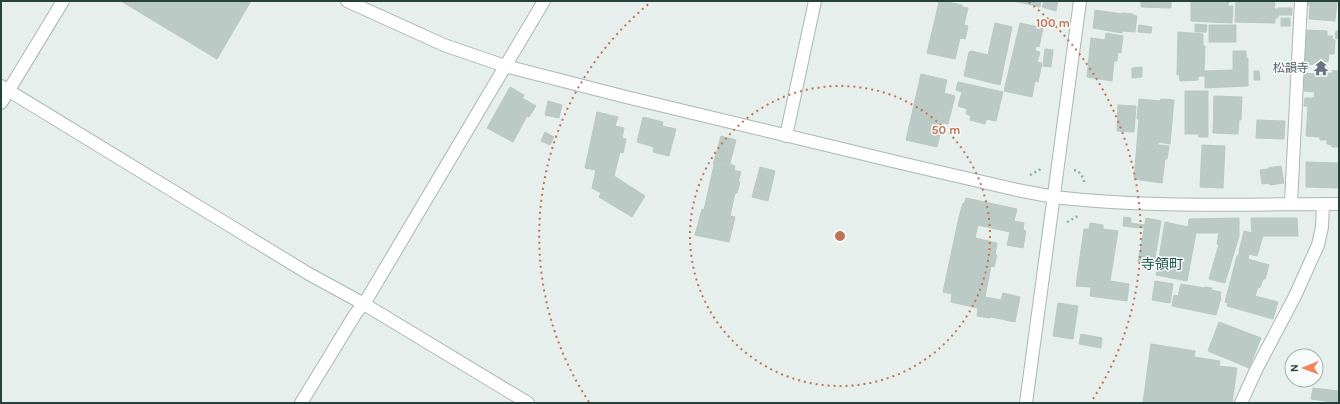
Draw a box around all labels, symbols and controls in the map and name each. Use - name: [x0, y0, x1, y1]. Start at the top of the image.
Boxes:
- text: 100 m: [1036, 16, 1070, 30]
- temple icon: 松韻寺: [1312, 59, 1330, 77]
- place label: 松韻寺: [1273, 61, 1309, 75]
- text: 50 m: [932, 123, 961, 137]
- centre of rings: [833, 229, 847, 243]
- district label: 寺領町: [1141, 256, 1183, 273]
- north arrow: [1284, 348, 1324, 388]
- text: N: [1288, 364, 1301, 372]

